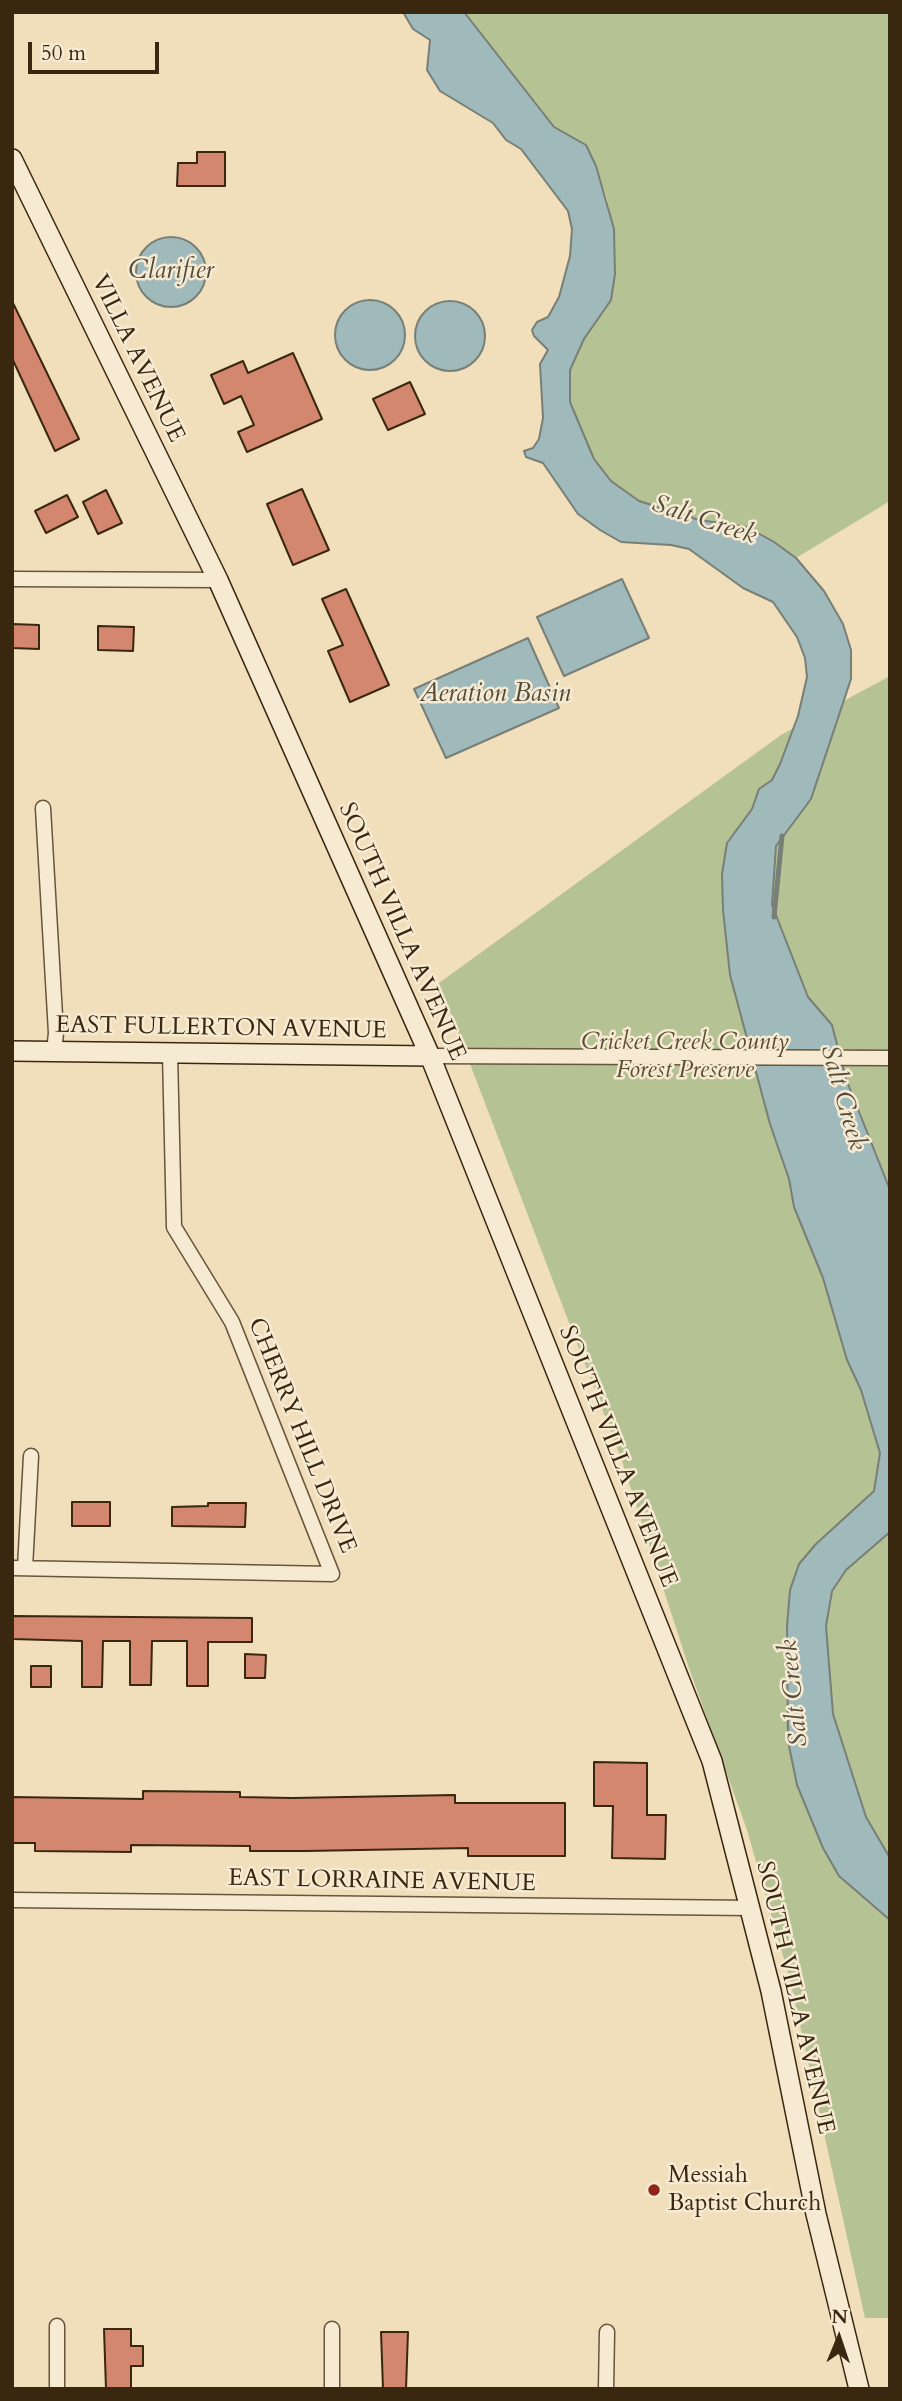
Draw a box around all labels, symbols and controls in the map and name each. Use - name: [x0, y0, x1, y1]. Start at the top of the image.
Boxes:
- scale bar: [32, 28, 163, 72]
- text: 50 m: [41, 39, 86, 68]
- water label: Clarifier: [128, 256, 214, 288]
- street label: VILLA AVENUE: [84, 271, 190, 447]
- water label: Salt Creek: [648, 489, 760, 553]
- water label: Aeration Basin: [419, 679, 571, 711]
- street label: SOUTH VILLA AVENUE: [331, 799, 471, 1065]
- street label: EAST FULLERTON AVENUE: [55, 1012, 387, 1046]
- park label: Cricket Creek County Forest Preserve: [581, 1029, 789, 1085]
- water label: Salt Creek: [812, 1042, 872, 1154]
- street label: CHERRY HILL DRIVE: [241, 1314, 361, 1558]
- street label: SOUTH VILLA AVENUE: [551, 1322, 683, 1592]
- water label: Salt Creek: [774, 1638, 816, 1748]
- street label: SOUTH VILLA AVENUE: [749, 1859, 839, 2137]
- street label: EAST LORRAINE AVENUE: [228, 1865, 536, 1899]
- place label: Messiah Baptist Church: [668, 2162, 821, 2218]
- marker: Messiah Baptist Church: [646, 2182, 662, 2198]
- north arrow: [804, 2303, 874, 2373]
- text: N: [831, 2304, 848, 2330]

